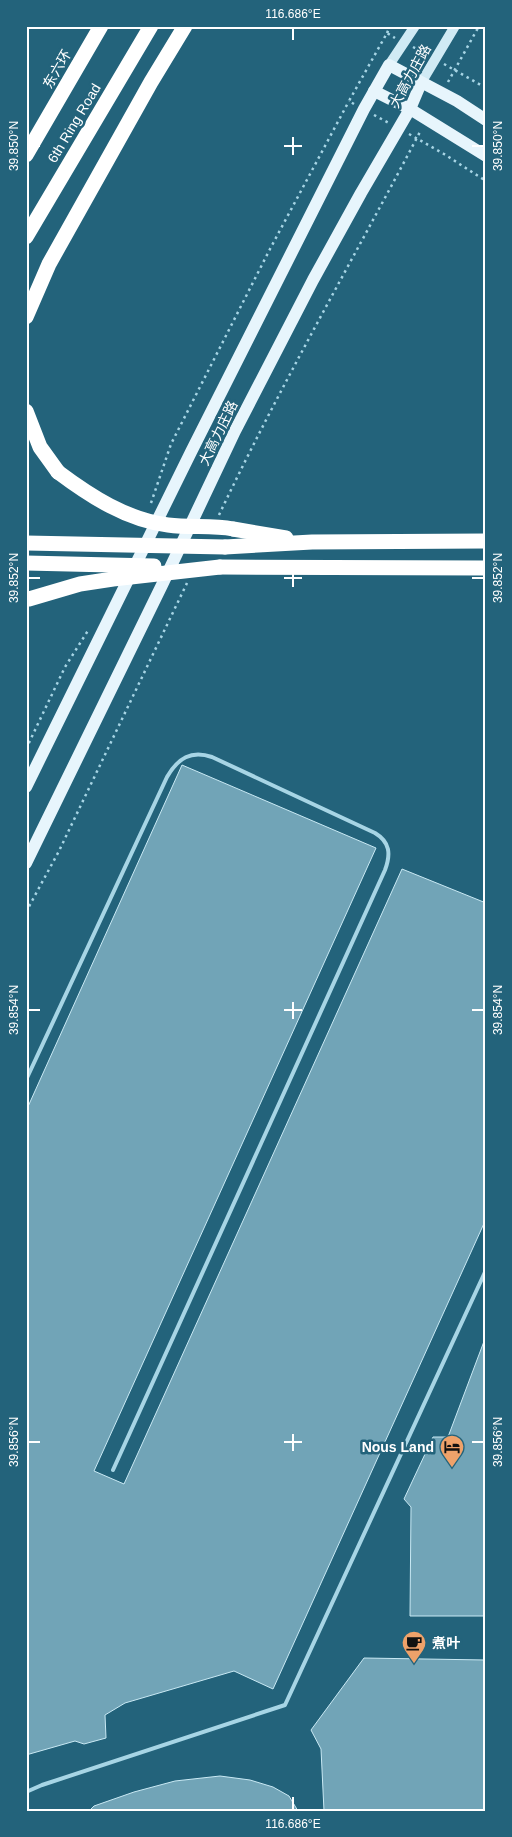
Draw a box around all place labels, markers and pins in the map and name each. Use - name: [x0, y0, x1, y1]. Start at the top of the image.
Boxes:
- hotel icon: Nous Land: [439, 1434, 465, 1468]
- place label: Nous Land: [362, 1439, 434, 1455]
- cafe icon: 煮叶: [401, 1630, 427, 1664]
- place label: 煮叶: [432, 1635, 460, 1651]

